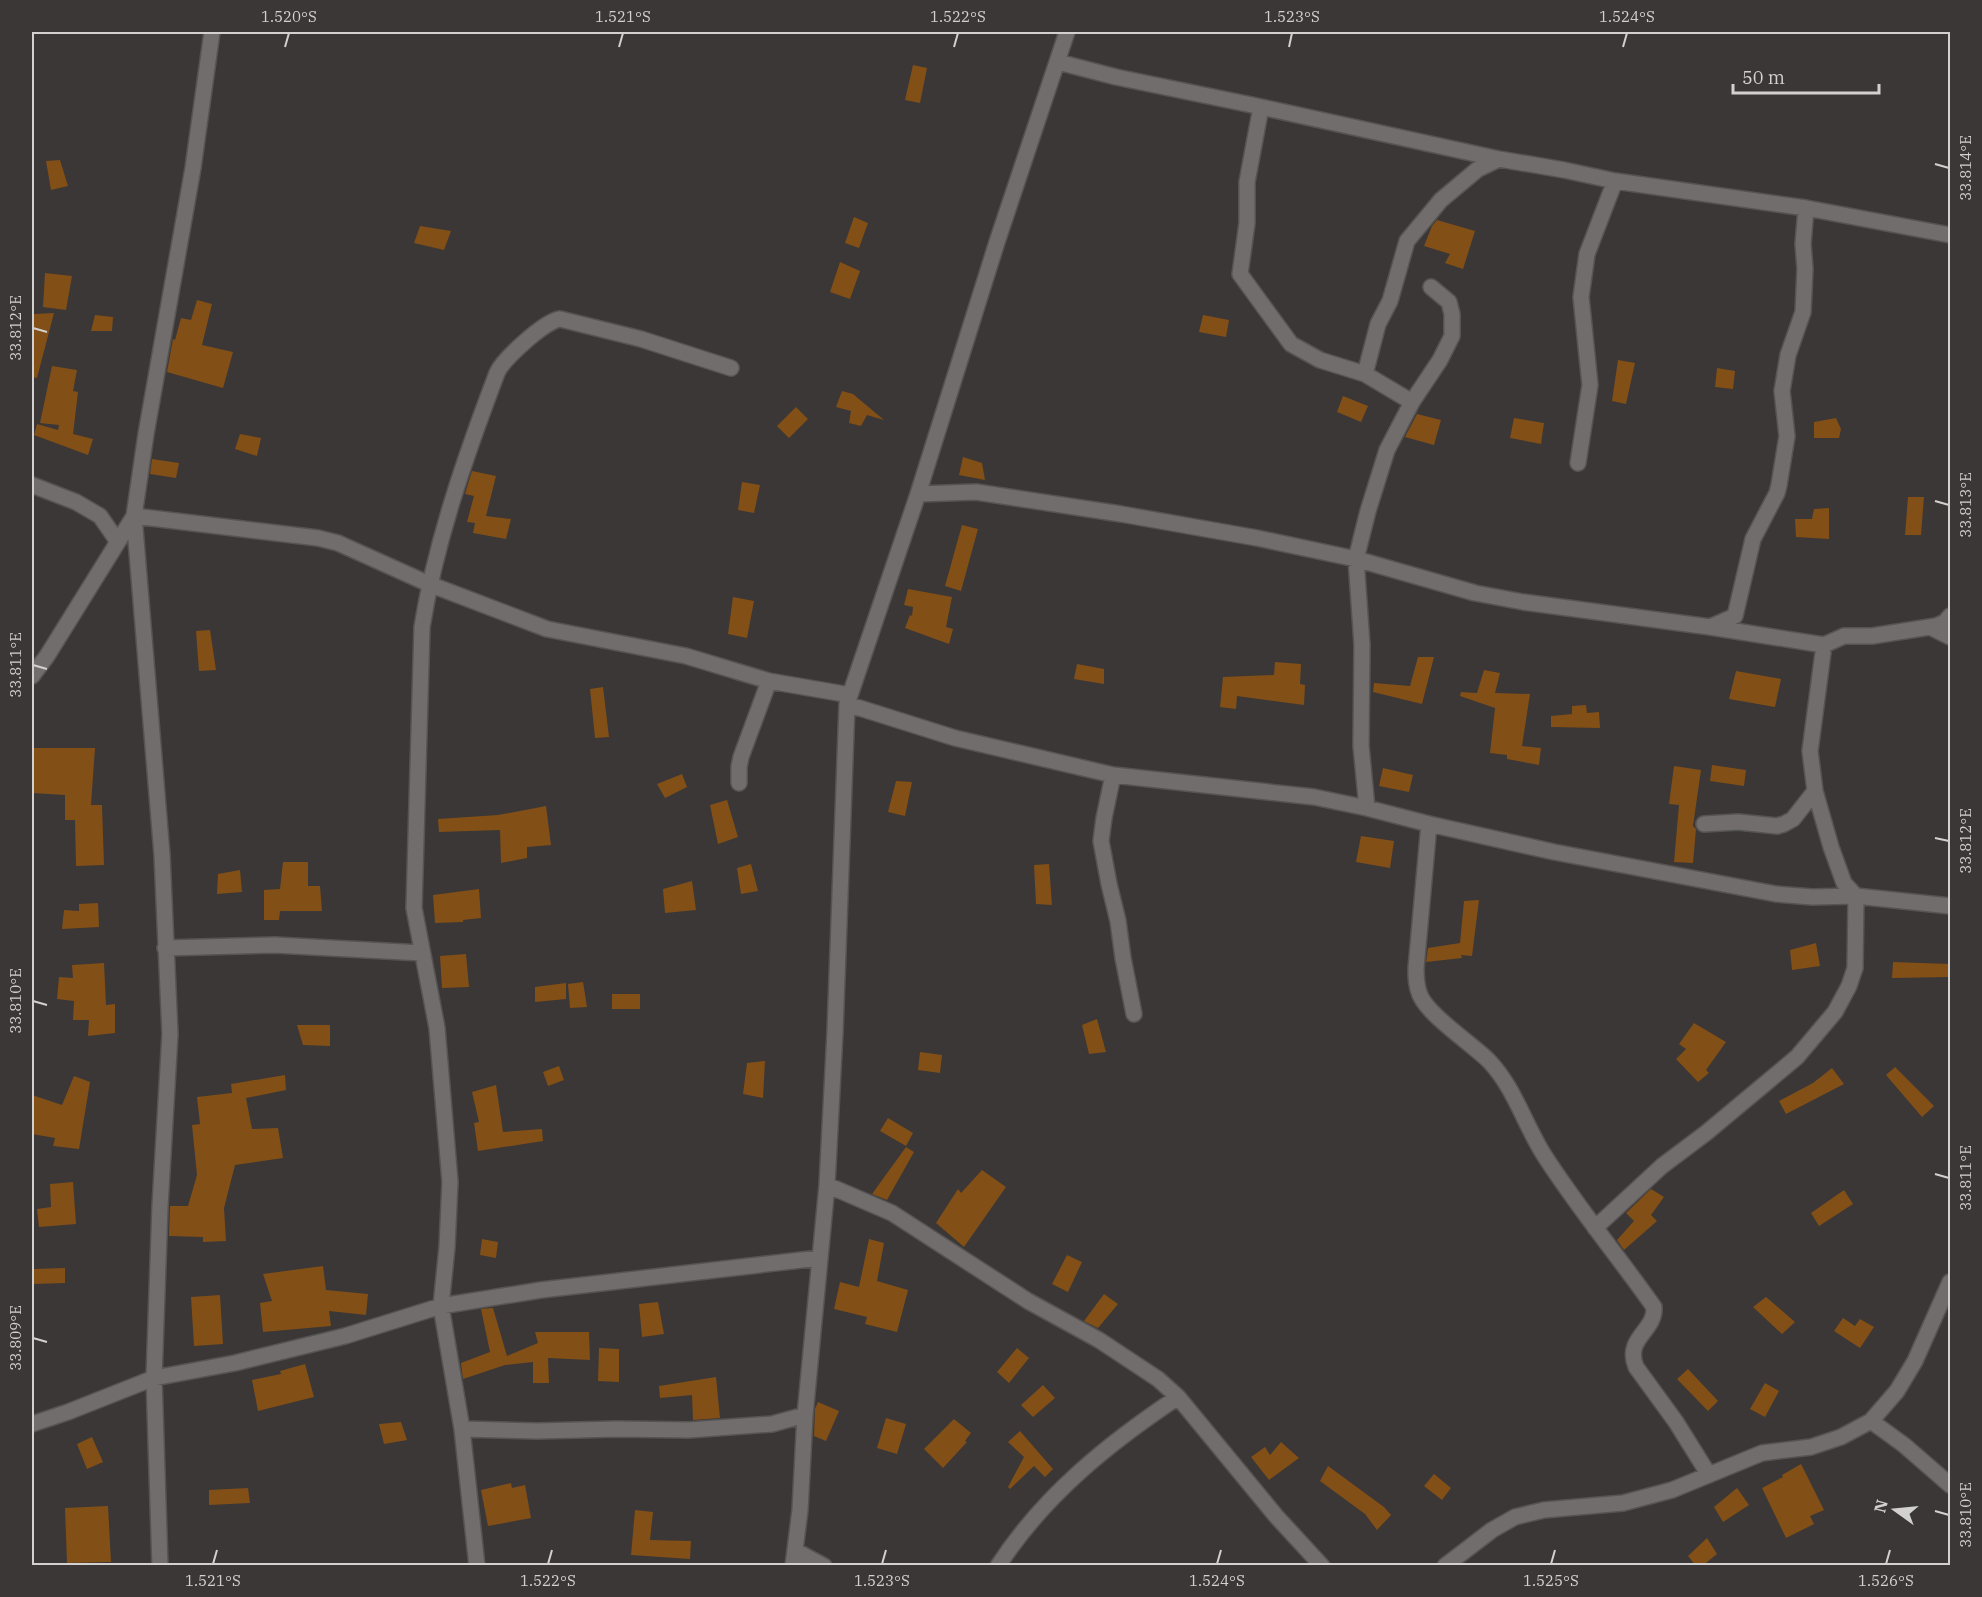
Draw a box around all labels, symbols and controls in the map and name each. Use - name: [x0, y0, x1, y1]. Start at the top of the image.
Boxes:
- text: 1.520°S: [261, 7, 317, 26]
- text: 1.521°S: [595, 7, 651, 26]
- text: 1.522°S: [930, 7, 986, 26]
- text: 1.523°S: [1264, 7, 1320, 26]
- text: 1.524°S: [1599, 7, 1655, 26]
- scale bar: [1733, 57, 1878, 95]
- text: 50 m: [1742, 66, 1785, 89]
- text: 33.814°E: [1956, 135, 1975, 201]
- text: 33.812°E: [6, 295, 25, 361]
- text: 33.813°E: [1956, 472, 1975, 538]
- text: 33.811°E: [6, 632, 25, 698]
- text: 33.812°E: [1956, 808, 1975, 874]
- text: 33.810°E: [6, 968, 25, 1034]
- text: 33.811°E: [1956, 1145, 1975, 1211]
- text: 33.809°E: [6, 1305, 25, 1371]
- north arrow: [1865, 1480, 1925, 1540]
- text: 33.810°E: [1956, 1482, 1975, 1548]
- text: N: [1869, 1497, 1892, 1515]
- text: 1.521°S: [185, 1571, 241, 1590]
- text: 1.522°S: [520, 1571, 576, 1590]
- text: 1.523°S: [854, 1571, 910, 1590]
- text: 1.524°S: [1189, 1571, 1245, 1590]
- text: 1.525°S: [1523, 1571, 1579, 1590]
- text: 1.526°S: [1858, 1571, 1914, 1590]

